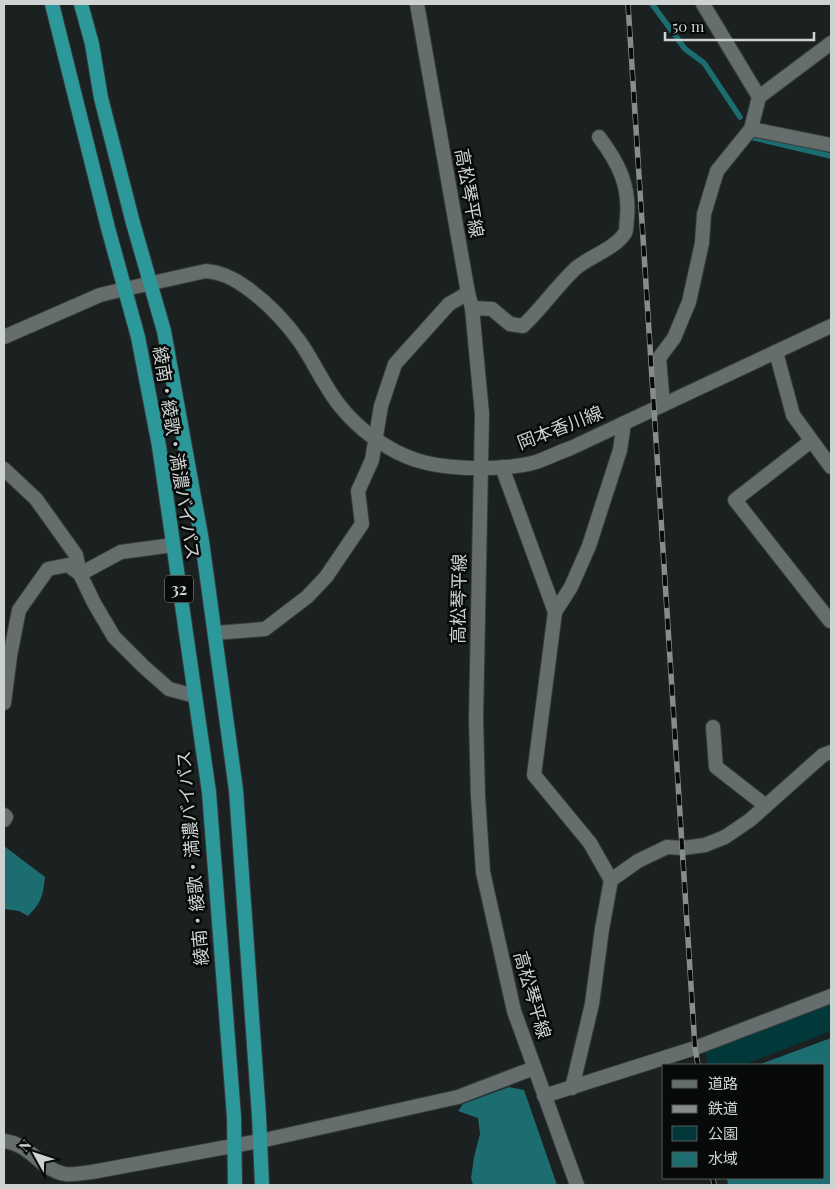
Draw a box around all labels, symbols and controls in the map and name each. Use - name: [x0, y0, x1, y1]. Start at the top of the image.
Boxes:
- scale bar: [665, 10, 814, 42]
- text: 50 m: [672, 16, 705, 36]
- street label: 高松琴平線: [450, 146, 490, 239]
- street label: 綾南・綾歌・満濃バイパス: [148, 344, 206, 561]
- street label: 岡本香川線: [513, 400, 606, 454]
- street label: 高松琴平線: [445, 554, 471, 644]
- road number: 32: [165, 576, 193, 602]
- street label: 綾南・綾歌・満濃バイパス: [171, 750, 213, 967]
- street label: 高松琴平線: [509, 948, 557, 1041]
- legend: [662, 1064, 825, 1179]
- text: 道路: [708, 1073, 738, 1093]
- text: 鉄道: [708, 1098, 738, 1118]
- text: 公園: [708, 1123, 738, 1143]
- north arrow: [10, 1129, 60, 1179]
- text: N: [14, 1135, 35, 1155]
- text: 水域: [708, 1148, 738, 1168]

